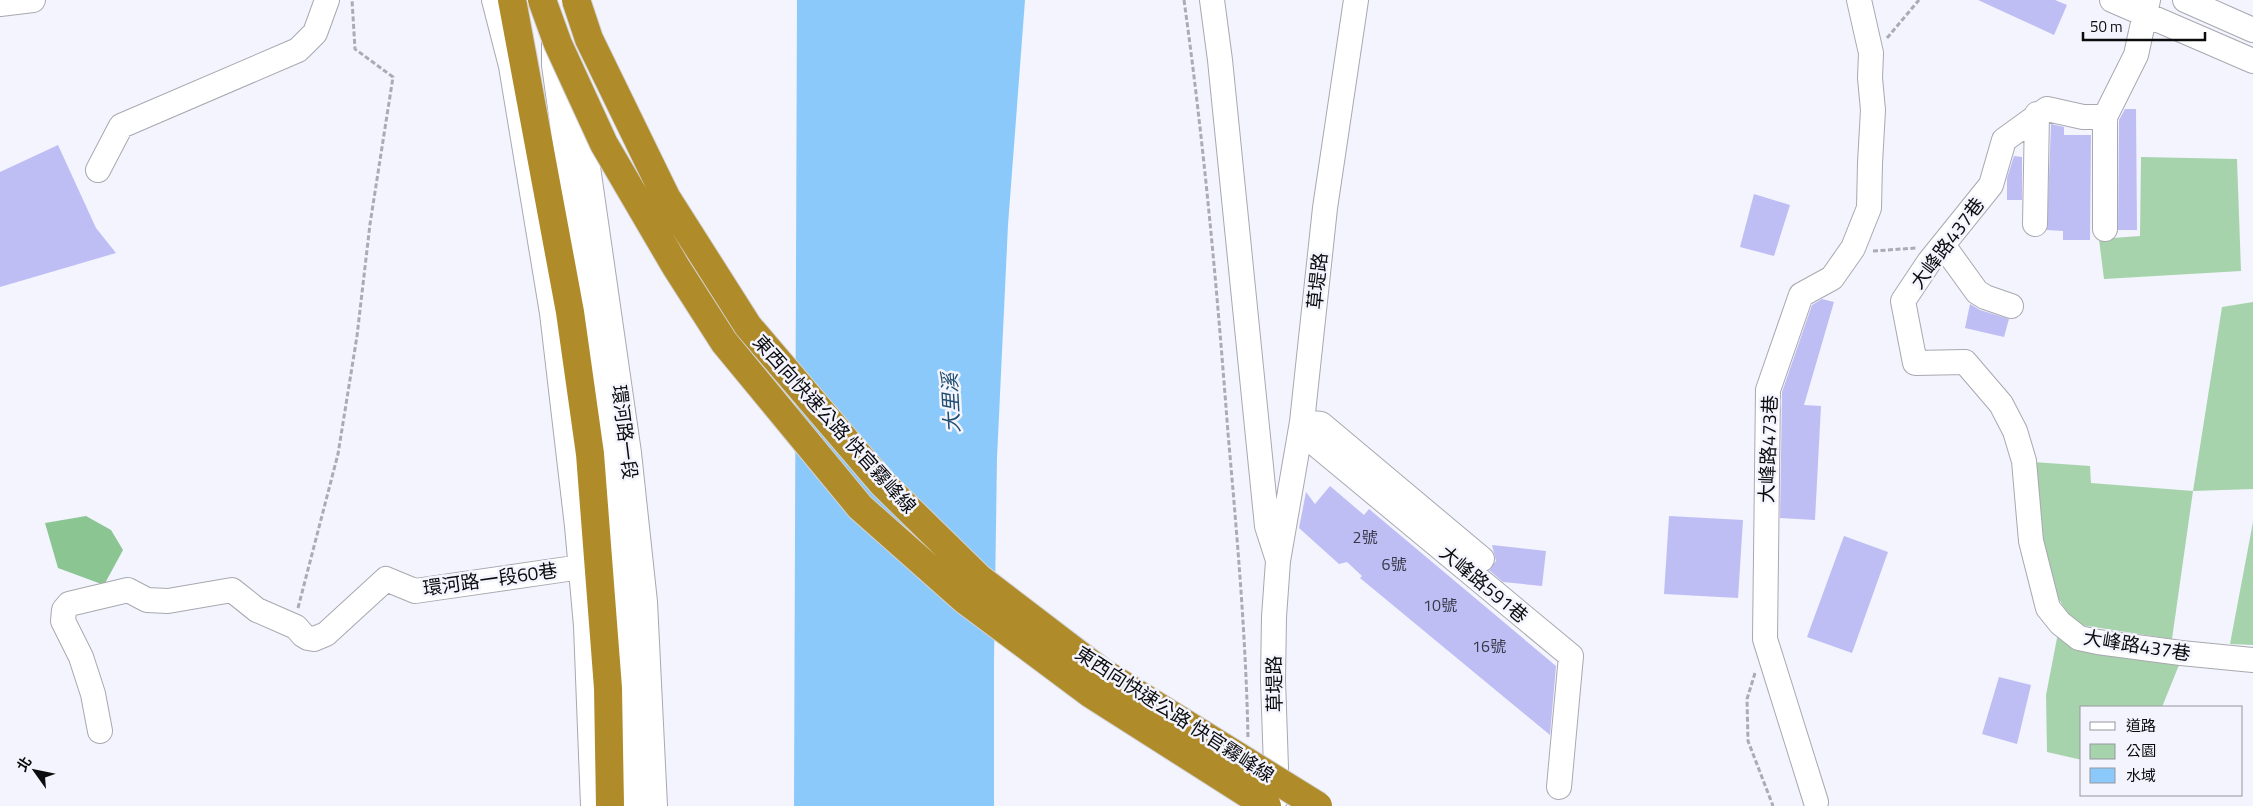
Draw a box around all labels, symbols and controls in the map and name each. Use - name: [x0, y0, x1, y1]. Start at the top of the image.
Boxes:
- scale bar: [2083, 10, 2206, 42]
- text: 50 m: [2090, 15, 2123, 38]
- street label: 大峰路437巷: [1903, 191, 1991, 295]
- street label: 草堤路: [1299, 251, 1334, 311]
- street label: 東西向快速公路 快官霧峰線: [747, 328, 924, 520]
- water label: 大里溪: [933, 369, 968, 434]
- street label: 環河路一段: [605, 383, 646, 481]
- street label: 大峰路473巷: [1751, 395, 1784, 503]
- house number: 2號: [1353, 525, 1377, 549]
- street label: 大峰路591巷: [1434, 538, 1535, 629]
- house number: 6號: [1382, 552, 1406, 576]
- street label: 環河路一段60巷: [421, 555, 559, 602]
- house number: 10號: [1423, 593, 1457, 617]
- street label: 大峰路437巷: [2082, 622, 2193, 667]
- house number: 16號: [1472, 634, 1506, 658]
- street label: 東西向快速公路 快官霧峰線: [1070, 638, 1281, 789]
- street label: 草堤路: [1259, 655, 1288, 713]
- legend: [2080, 706, 2243, 796]
- text: 道路: [2126, 714, 2156, 737]
- text: 公園: [2126, 739, 2156, 762]
- north arrow: [10, 746, 60, 796]
- text: 北: [11, 752, 36, 775]
- text: 水域: [2126, 764, 2156, 787]

